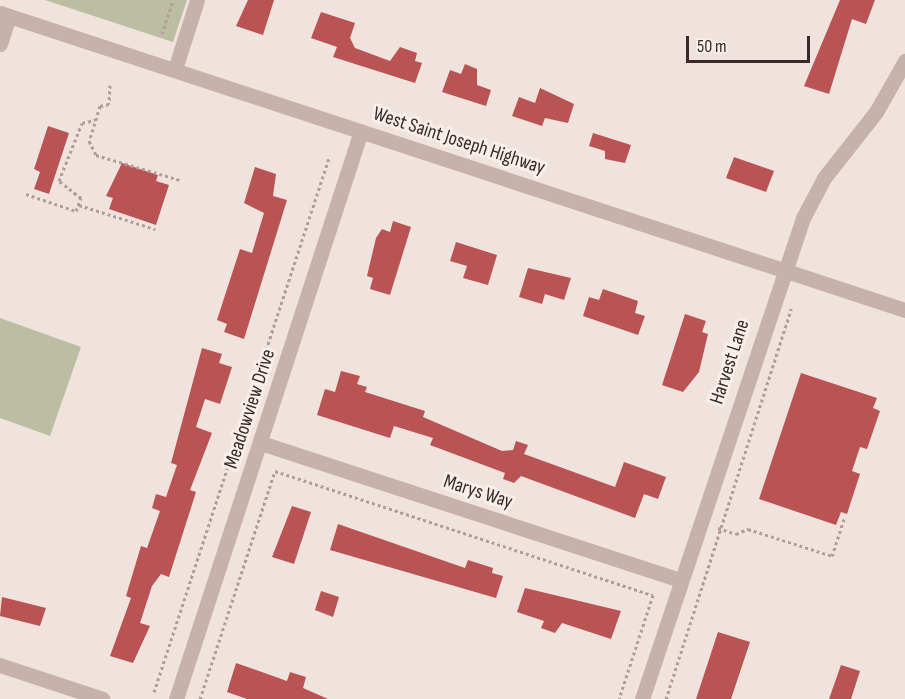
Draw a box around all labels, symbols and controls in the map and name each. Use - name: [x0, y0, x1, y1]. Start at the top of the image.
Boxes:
- scale bar: [689, 24, 814, 62]
- text: 50 m: [697, 36, 727, 57]
- street label: West Saint Joseph Highway: [370, 102, 548, 180]
- street label: Harvest Lane: [705, 317, 755, 407]
- street label: Meadowview Drive: [219, 346, 281, 472]
- street label: Marys Way: [440, 470, 516, 514]

